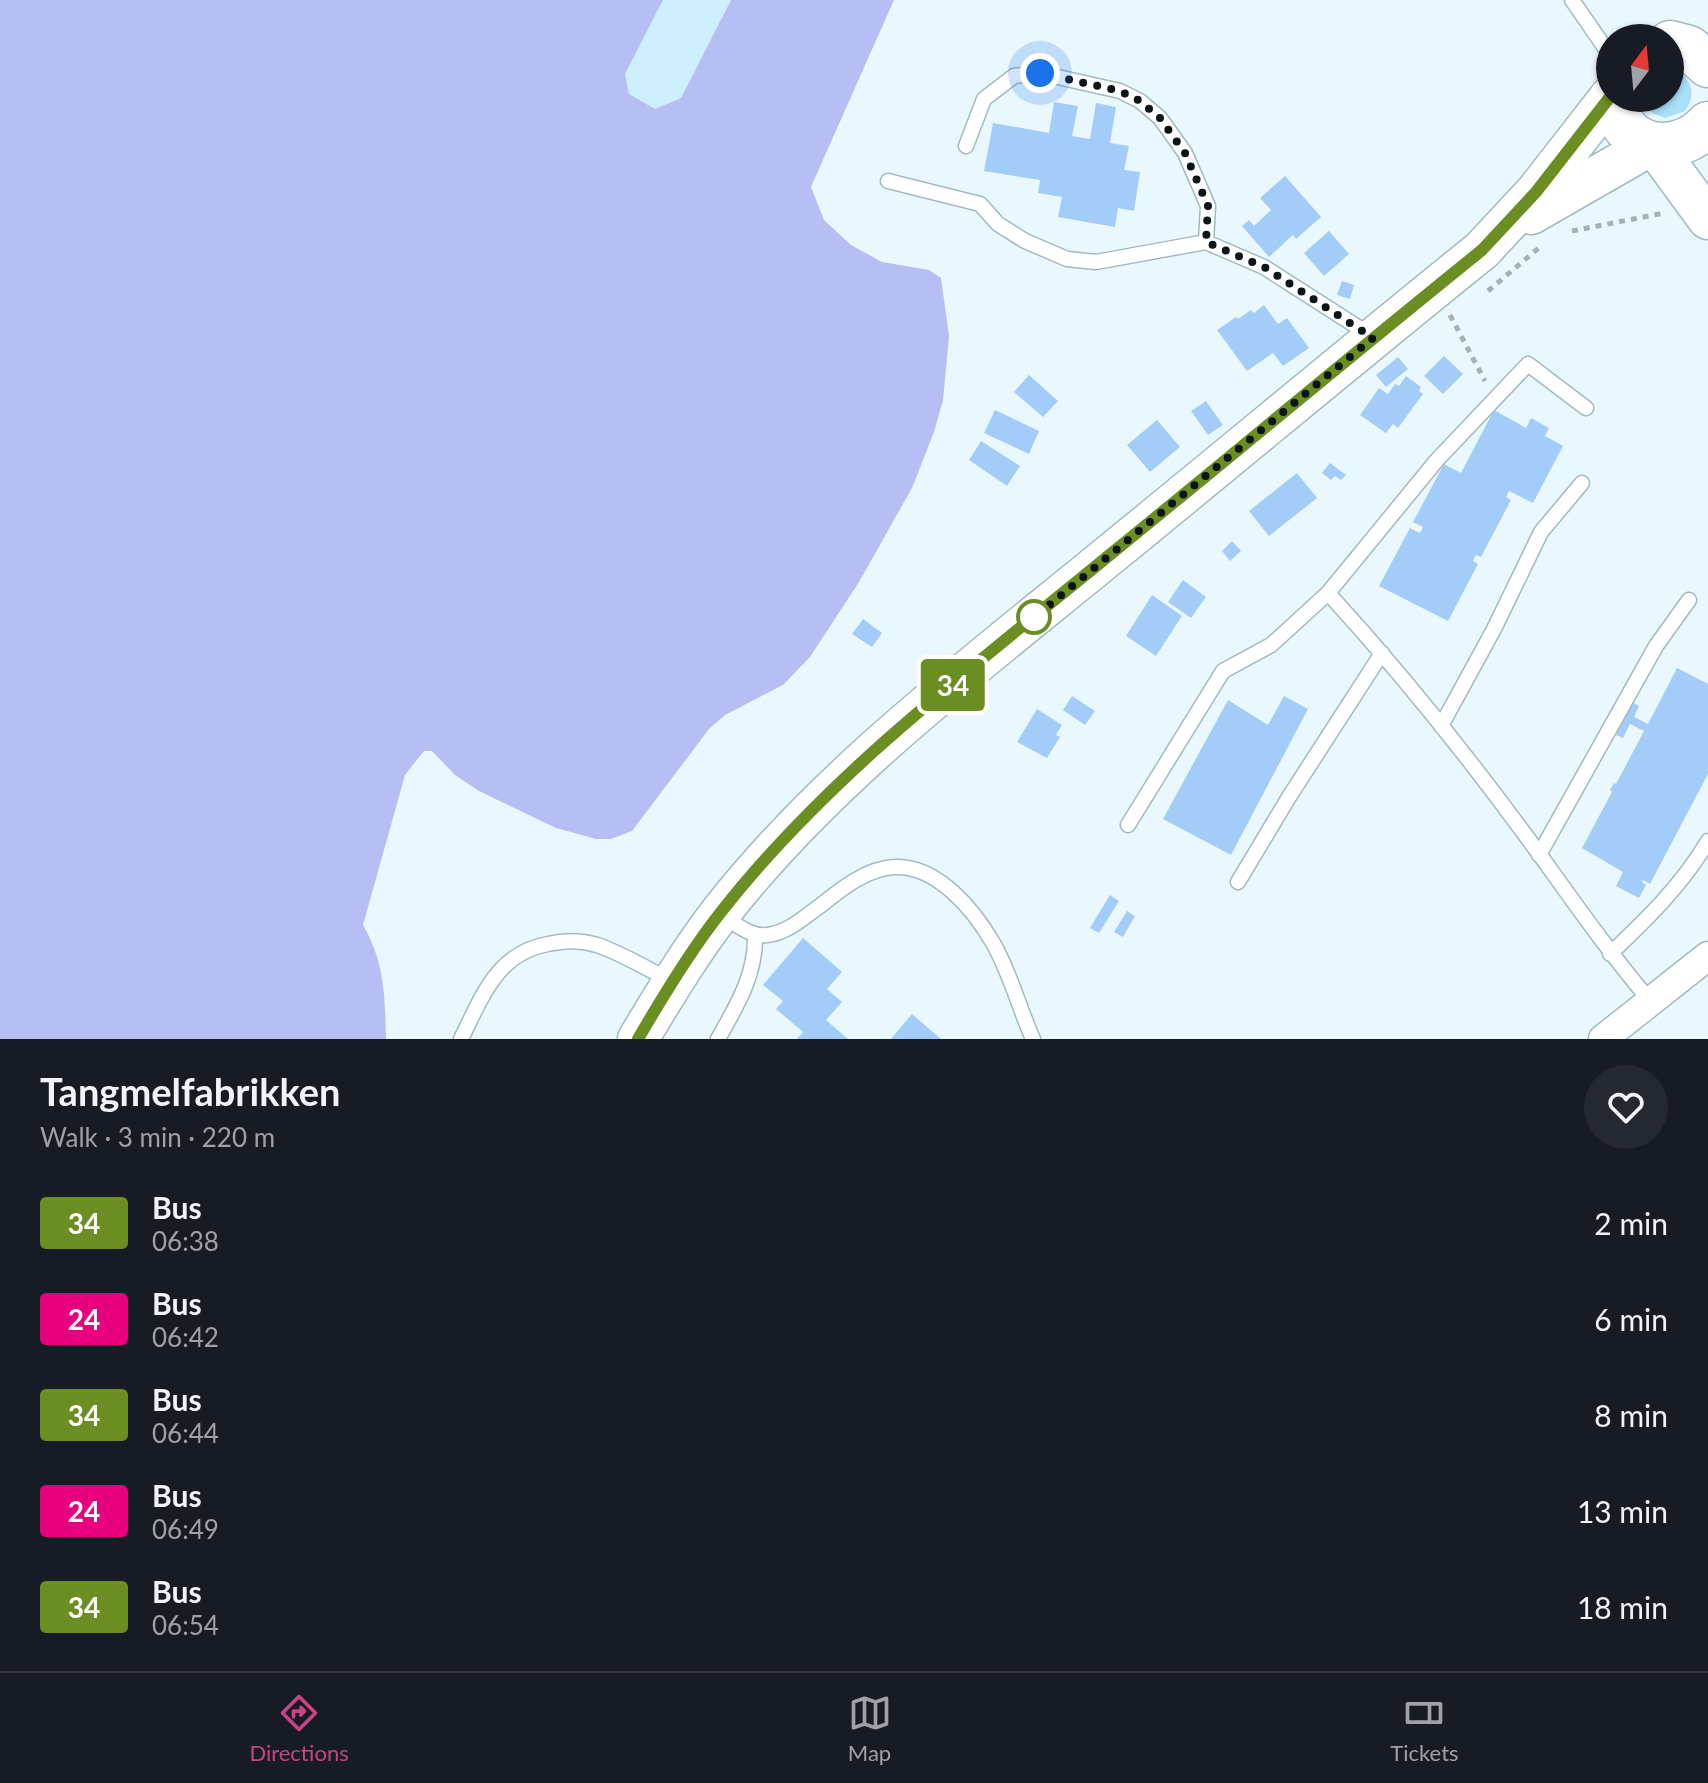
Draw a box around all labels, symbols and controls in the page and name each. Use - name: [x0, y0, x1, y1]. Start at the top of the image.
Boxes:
- north arrow: [1596, 24, 1684, 112]
- map controls: [1596, 24, 1684, 112]
- your location: [1020, 53, 1060, 93]
- unlabelled marker: [1017, 600, 1051, 634]
- line badge: 34: [917, 659, 989, 711]
- text: 34: [937, 668, 969, 702]
- button: heart: [1584, 1065, 1668, 1149]
- text: Tangmelfabrikken: [40, 1068, 341, 1114]
- text: Walk · 3 min · 220 m: [40, 1121, 275, 1153]
- text: Bus: [152, 1189, 202, 1225]
- text: 2 min: [1594, 1205, 1668, 1241]
- text: 34: [68, 1206, 100, 1240]
- text: 06:38: [152, 1225, 219, 1257]
- text: Bus: [152, 1285, 202, 1321]
- text: 6 min: [1594, 1301, 1668, 1337]
- text: 24: [68, 1302, 100, 1336]
- text: 06:42: [152, 1321, 219, 1353]
- text: Bus: [152, 1381, 202, 1417]
- text: 8 min: [1594, 1397, 1668, 1433]
- text: 34: [68, 1398, 100, 1432]
- text: 06:44: [152, 1417, 219, 1449]
- text: Bus: [152, 1477, 202, 1513]
- text: 13 min: [1577, 1493, 1668, 1529]
- text: 24: [68, 1494, 100, 1528]
- text: 06:49: [152, 1513, 219, 1545]
- text: Bus: [152, 1573, 202, 1609]
- text: 18 min: [1577, 1589, 1668, 1625]
- text: 34: [68, 1590, 100, 1624]
- text: 06:54: [152, 1609, 219, 1641]
- tab: Directions: [249, 1691, 349, 1766]
- tab: Map: [848, 1691, 892, 1766]
- tab: Tickets: [1390, 1691, 1459, 1766]

